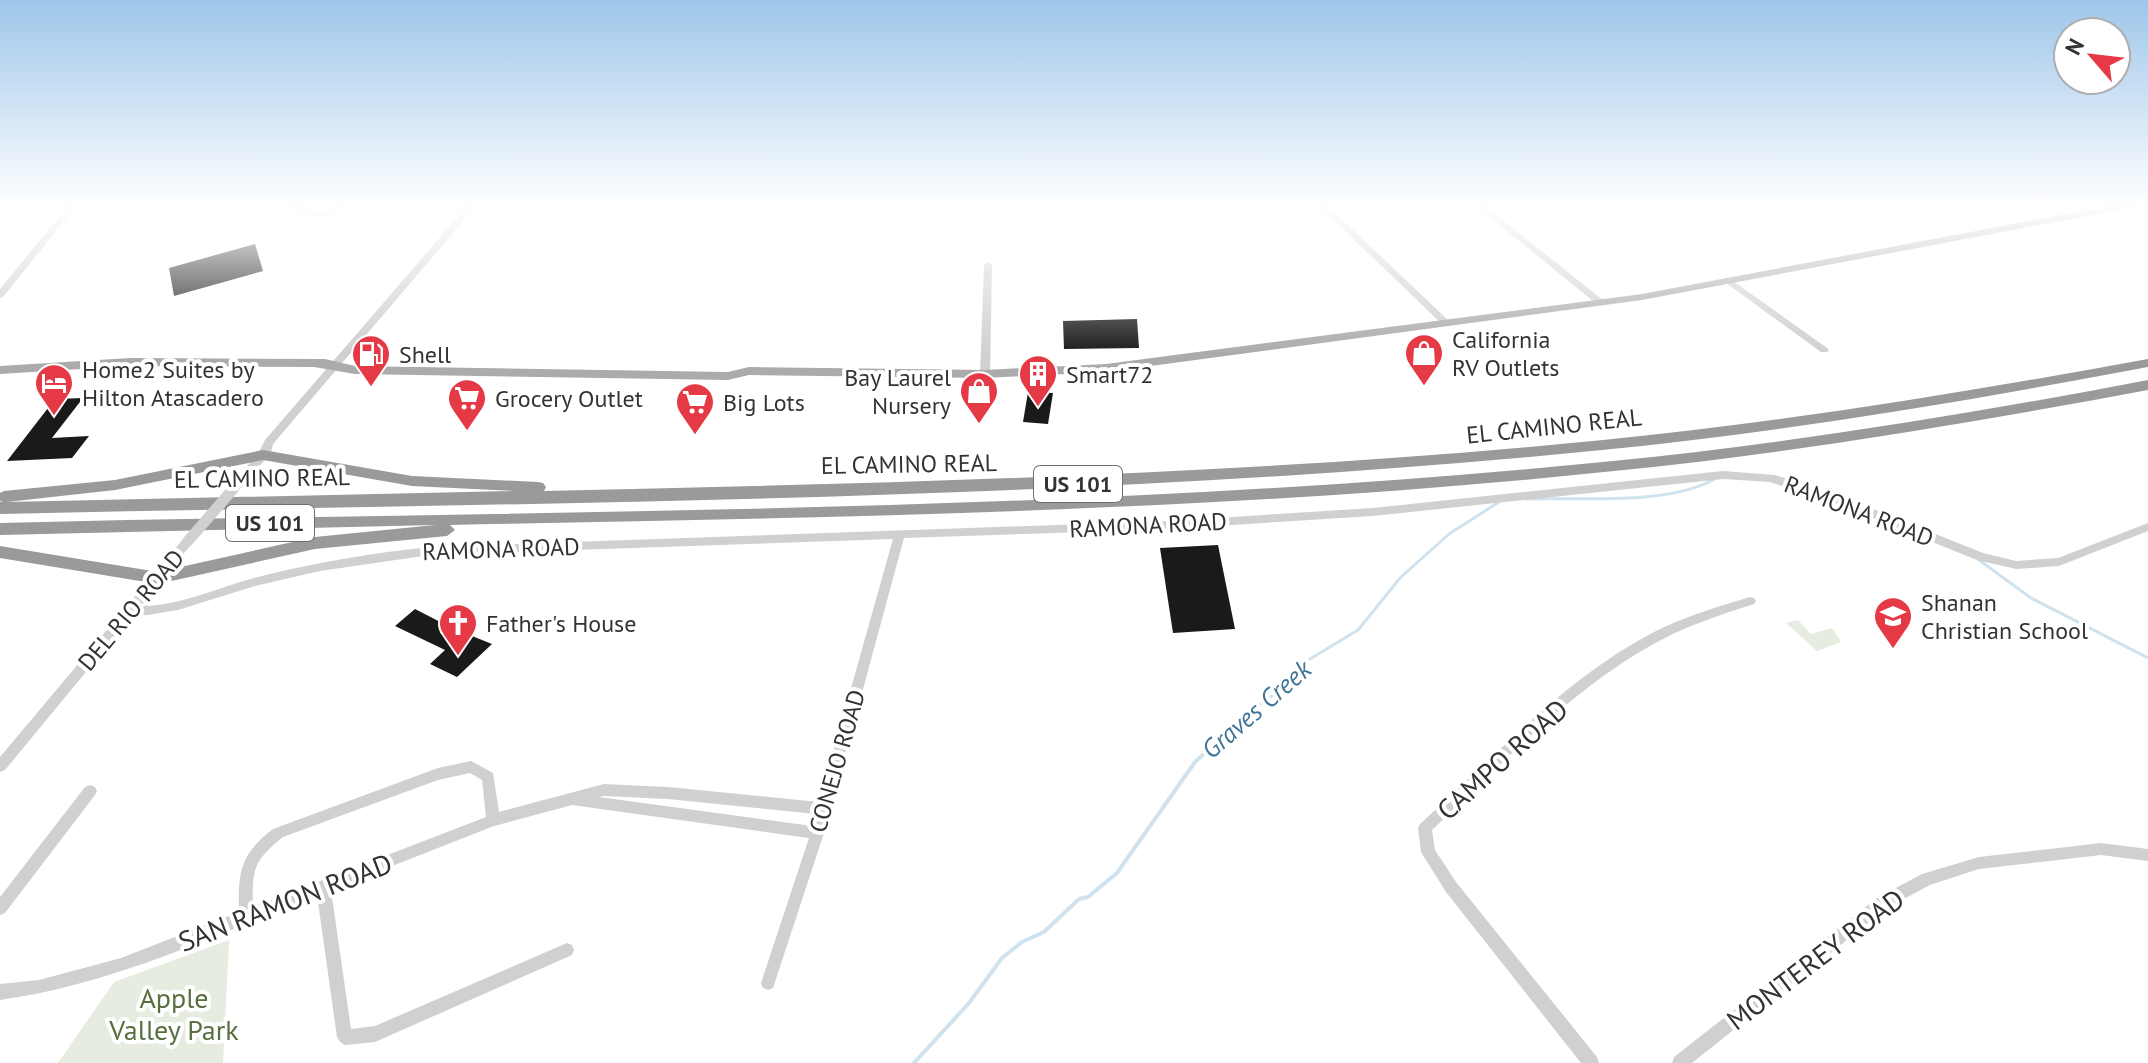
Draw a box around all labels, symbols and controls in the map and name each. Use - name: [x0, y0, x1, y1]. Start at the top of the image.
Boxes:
- north arrow: [2052, 16, 2132, 96]
- text: N: [2059, 34, 2090, 60]
- place label: California RV Outlets: [1452, 324, 1559, 383]
- shop icon: California RV Outlets: [1403, 332, 1445, 387]
- fuel station icon: Shell: [350, 333, 392, 388]
- place label: Shell: [399, 339, 451, 370]
- building icon: Smart72: [1017, 353, 1059, 408]
- place label: Home2 Suites by Hilton Atascadero: [82, 354, 264, 413]
- place label: Smart72: [1066, 359, 1153, 390]
- hotel icon: Home2 Suites by Hilton Atascadero: [33, 362, 75, 417]
- place label: Bay Laurel Nursery: [844, 362, 951, 421]
- shop icon: Bay Laurel Nursery: [958, 370, 1000, 425]
- supermarket icon: Grocery Outlet: [446, 377, 488, 432]
- supermarket icon: Big Lots: [674, 381, 716, 436]
- place label: Grocery Outlet: [495, 383, 643, 414]
- place label: Big Lots: [723, 387, 805, 418]
- street label: EL CAMINO REAL: [1465, 401, 1643, 451]
- street label: EL CAMINO REAL: [821, 447, 997, 481]
- street label: EL CAMINO REAL: [174, 461, 350, 495]
- road number: US 101: [1034, 466, 1122, 502]
- street label: RAMONA ROAD: [1780, 468, 1938, 554]
- road number: US 101: [226, 505, 314, 541]
- street label: RAMONA ROAD: [1069, 505, 1227, 545]
- street label: RAMONA ROAD: [422, 531, 580, 567]
- street label: DEL RIO ROAD: [71, 543, 191, 677]
- place label: Shanan Christian School: [1921, 587, 2088, 646]
- school or university icon: Shanan Christian School: [1872, 595, 1914, 650]
- church icon: Father's House: [437, 602, 479, 657]
- place label: Father's House: [486, 608, 636, 639]
- water label: Graves Creek: [1194, 652, 1319, 766]
- street label: CONEJO ROAD: [802, 686, 872, 836]
- street label: CAMPO ROAD: [1429, 690, 1575, 828]
- street label: SAN RAMON ROAD: [173, 844, 397, 960]
- street label: MONTEREY ROAD: [1719, 880, 1911, 1038]
- park label: Apple Valley Park: [108, 979, 239, 1048]

